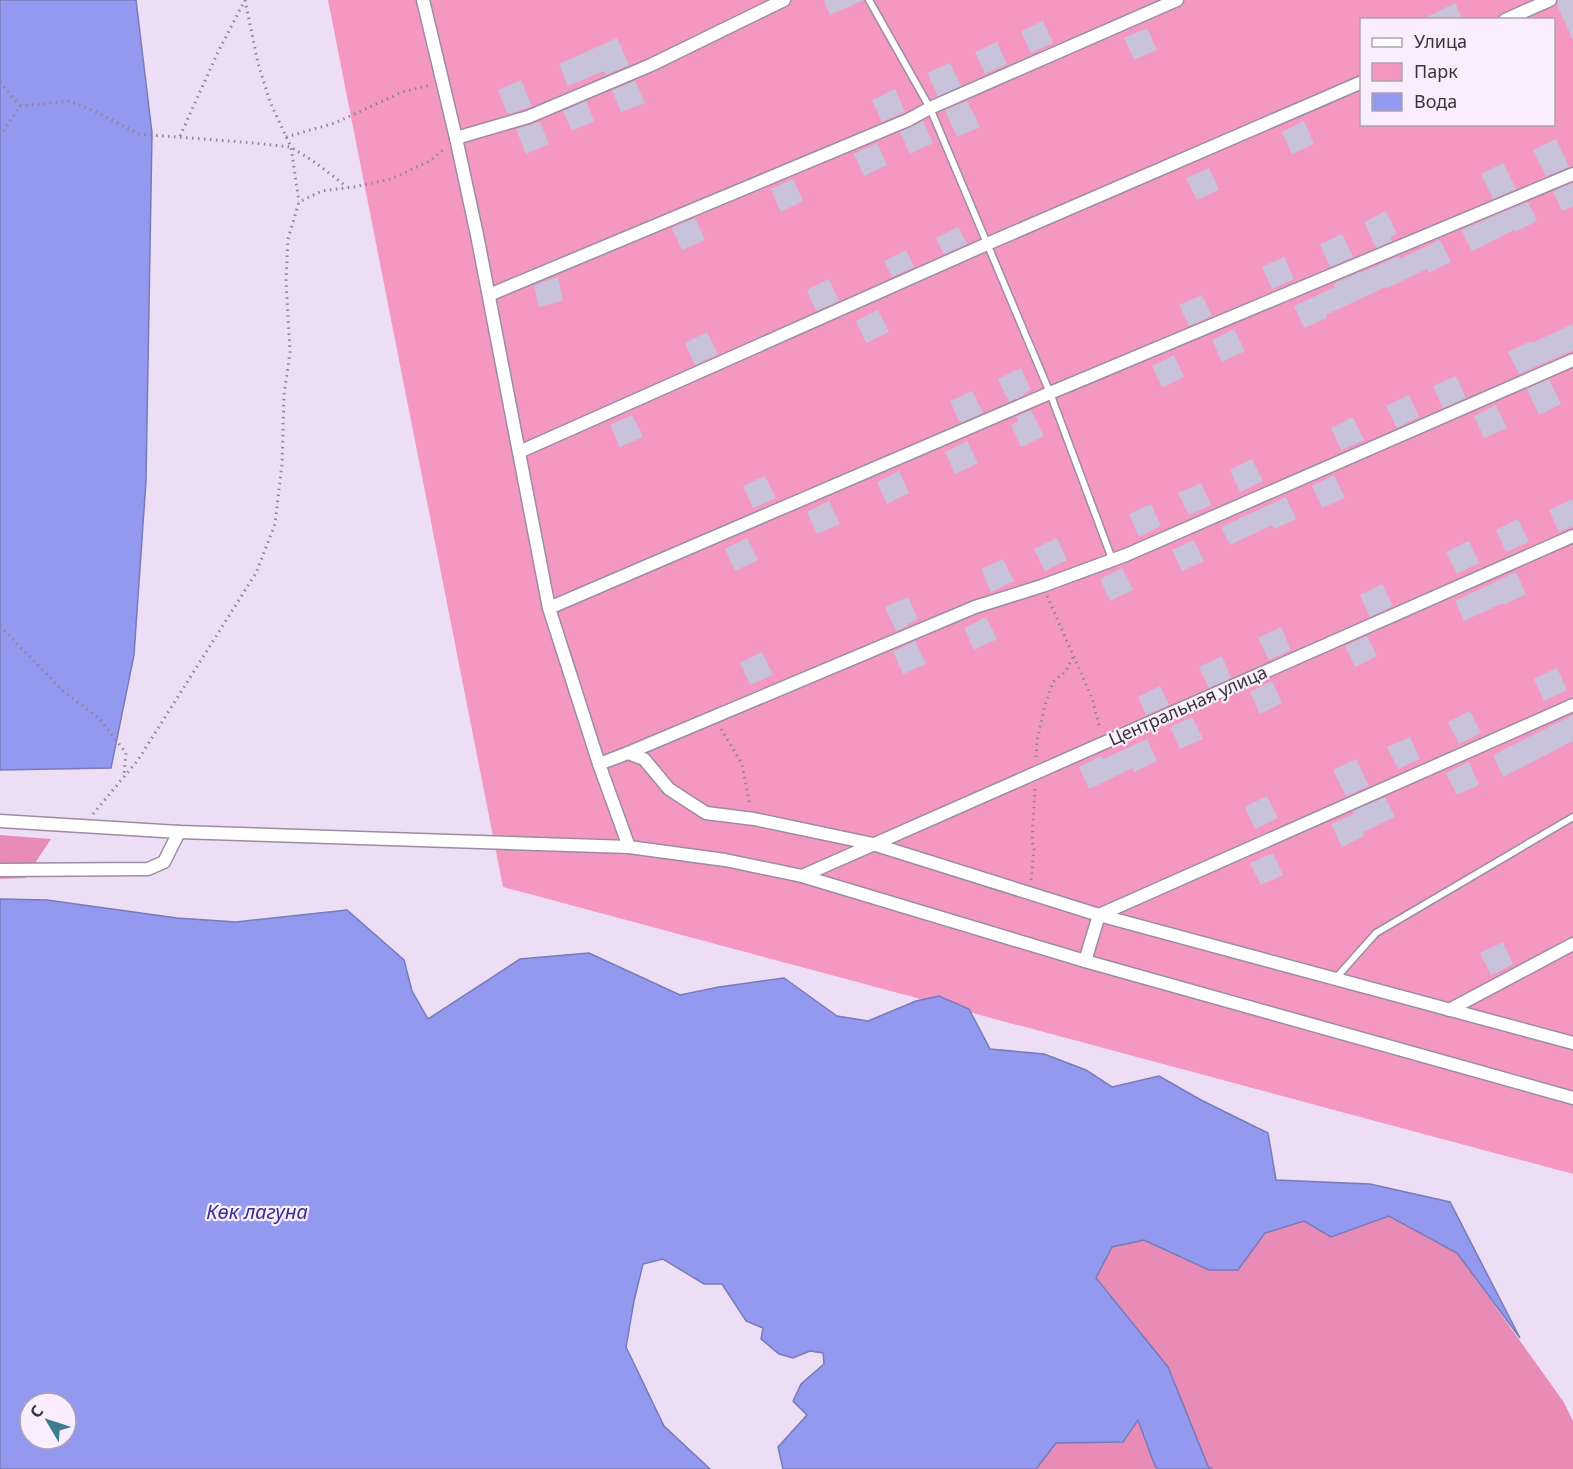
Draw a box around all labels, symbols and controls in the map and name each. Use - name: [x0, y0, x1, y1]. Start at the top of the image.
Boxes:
- legend: [1360, 18, 1555, 126]
- text: Улица: [1414, 29, 1467, 53]
- text: Парк: [1414, 59, 1458, 83]
- text: Вода: [1414, 89, 1457, 113]
- street label: Центральная улица: [1105, 659, 1271, 751]
- water label: Көк лагуна: [206, 1198, 308, 1225]
- north arrow: [18, 1391, 78, 1451]
- text: С: [25, 1401, 48, 1422]

